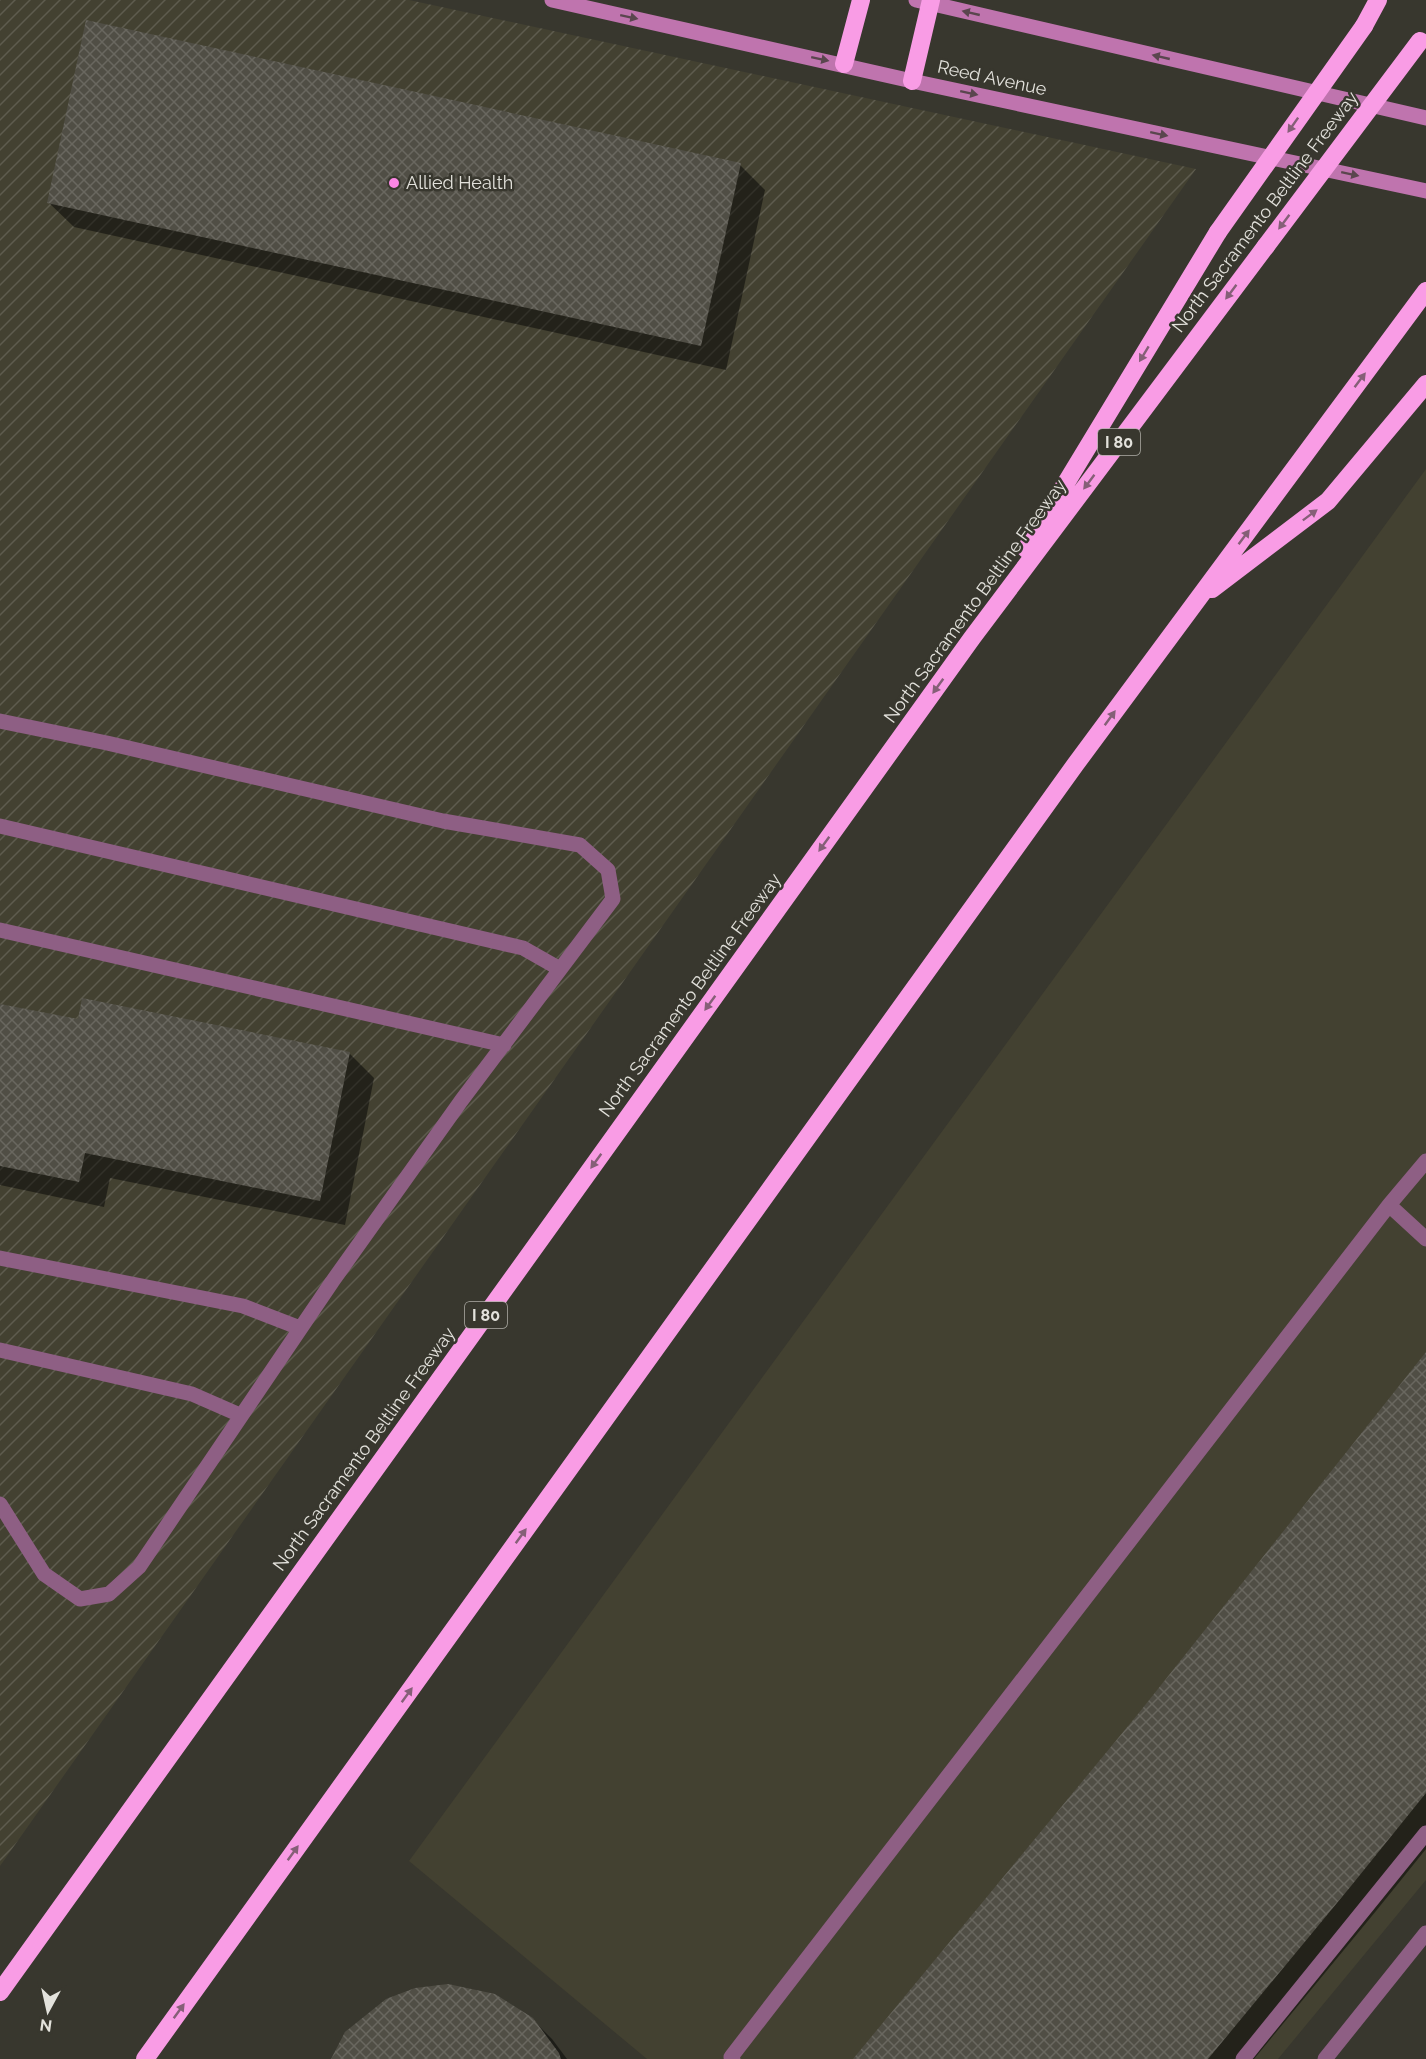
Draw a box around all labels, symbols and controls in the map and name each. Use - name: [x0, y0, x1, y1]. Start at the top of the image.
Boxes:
- one-way arrow: [962, 8, 981, 17]
- one-way arrow: [620, 13, 639, 22]
- one-way arrow: [1152, 52, 1171, 62]
- one-way arrow: [810, 55, 829, 64]
- street label: Reed Avenue: [936, 56, 1049, 99]
- street label: North Sacramento Beltline Freeway: [1167, 87, 1362, 336]
- one-way arrow: [959, 89, 978, 98]
- one-way arrow: [1287, 117, 1299, 133]
- one-way arrow: [1150, 129, 1169, 139]
- one-way arrow: [1341, 170, 1359, 180]
- place label: Allied Health: [406, 172, 513, 193]
- marker: Allied Health: [387, 176, 401, 190]
- one-way arrow: [1278, 214, 1290, 230]
- one-way arrow: [1225, 284, 1237, 300]
- one-way arrow: [1138, 346, 1149, 362]
- one-way arrow: [1354, 373, 1366, 389]
- road number: I 80: [1098, 429, 1140, 455]
- one-way arrow: [1083, 474, 1095, 490]
- street label: North Sacramento Beltline Freeway: [879, 475, 1070, 727]
- one-way arrow: [1302, 508, 1318, 521]
- one-way arrow: [1237, 529, 1249, 544]
- one-way arrow: [932, 678, 944, 694]
- one-way arrow: [1103, 711, 1115, 726]
- one-way arrow: [818, 836, 830, 852]
- street label: North Sacramento Beltline Freeway: [594, 869, 785, 1121]
- one-way arrow: [704, 994, 716, 1010]
- one-way arrow: [591, 1154, 603, 1169]
- road number: I 80: [465, 1302, 507, 1328]
- street label: North Sacramento Beltline Freeway: [268, 1323, 459, 1575]
- one-way arrow: [514, 1529, 526, 1544]
- one-way arrow: [401, 1687, 413, 1703]
- one-way arrow: [287, 1846, 299, 1862]
- north arrow: [18, 1981, 78, 2041]
- one-way arrow: [173, 2004, 185, 2020]
- text: N: [39, 2015, 53, 2036]

